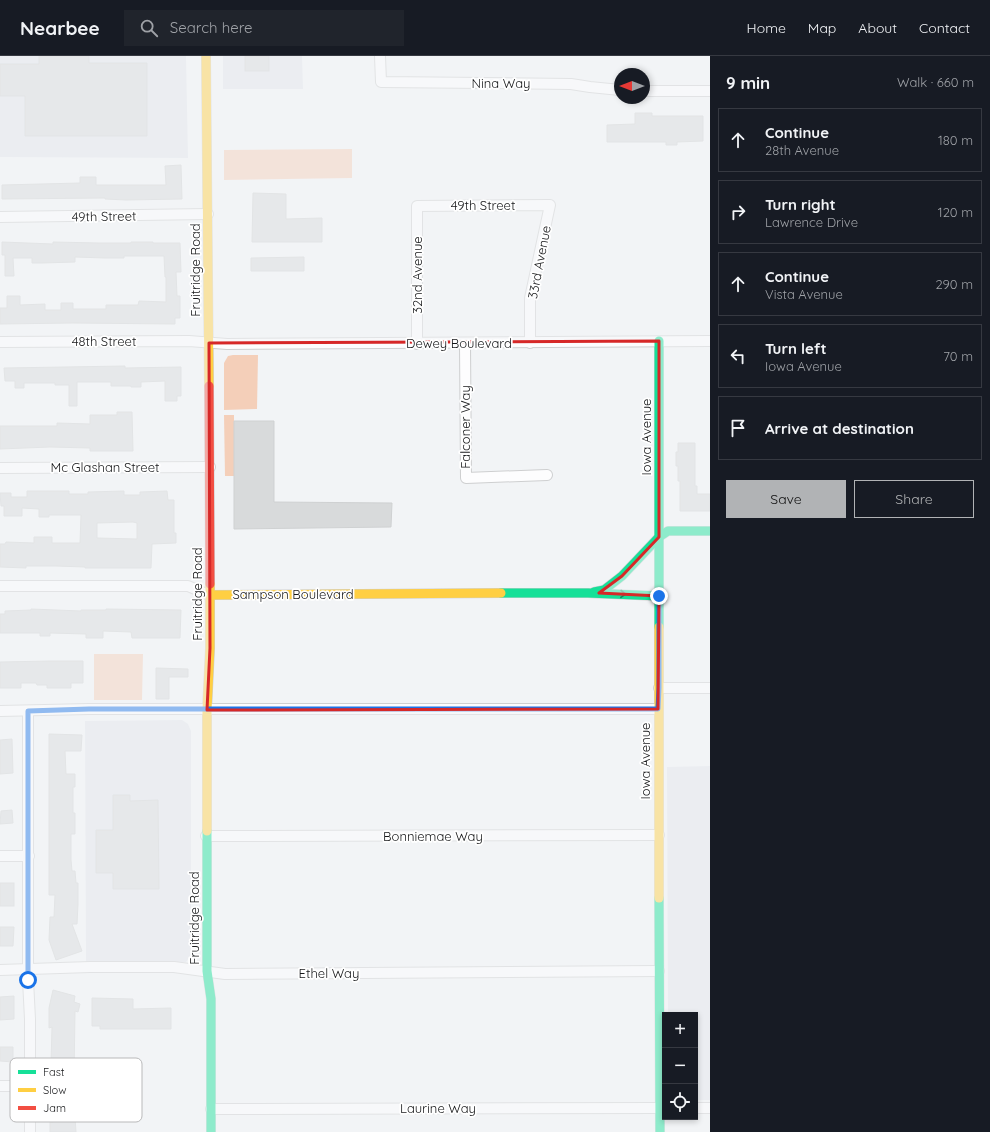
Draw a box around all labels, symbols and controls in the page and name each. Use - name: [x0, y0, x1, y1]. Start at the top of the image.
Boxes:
- search box: [124, 10, 404, 46]
- text: Nearbee: [20, 16, 100, 40]
- icon: search: [138, 17, 160, 39]
- text: Search here: [170, 18, 253, 37]
- text: Home: [747, 19, 786, 37]
- text: Map: [808, 19, 836, 37]
- text: About: [858, 19, 897, 37]
- text: Contact: [919, 19, 970, 37]
- north arrow: [614, 68, 650, 104]
- text: 9 min: [726, 72, 770, 93]
- text: Walk · 660 m: [897, 74, 974, 90]
- street label: Nina Way: [472, 75, 530, 91]
- text: Continue: [765, 123, 829, 142]
- icon: ahead: [727, 129, 749, 151]
- text: 180 m: [938, 132, 973, 148]
- text: 28th Avenue: [765, 142, 839, 158]
- text: Turn right: [765, 195, 836, 214]
- street label: 49th Street: [451, 197, 515, 213]
- icon: right: [727, 201, 749, 223]
- text: 120 m: [938, 204, 973, 220]
- street label: 49th Street: [72, 207, 136, 225]
- text: Lawrence Drive: [765, 214, 858, 230]
- street label: Fruitridge Road: [187, 223, 203, 317]
- street label: 33rd Avenue: [524, 224, 554, 300]
- street label: 32nd Avenue: [409, 236, 425, 314]
- text: Continue: [765, 267, 829, 286]
- icon: ahead: [727, 273, 749, 295]
- text: 290 m: [935, 276, 973, 292]
- text: Vista Avenue: [765, 286, 843, 302]
- street label: 48th Street: [72, 333, 136, 349]
- street label: Dewey Boulevard: [406, 335, 512, 351]
- text: Turn left: [765, 339, 827, 358]
- icon: left: [727, 345, 749, 367]
- text: 70 m: [943, 348, 973, 364]
- text: Iowa Avenue: [765, 358, 842, 374]
- street label: Falconer Way: [457, 385, 473, 469]
- street label: Iowa Avenue: [638, 399, 654, 475]
- icon: arrive: [727, 417, 749, 439]
- text: Arrive at destination: [765, 419, 914, 438]
- street label: Mc Glashan Street: [51, 459, 159, 475]
- button: Save: [726, 480, 846, 518]
- button: Share: [854, 480, 974, 518]
- street label: Fruitridge Road: [189, 547, 205, 641]
- street label: Sampson Boulevard: [232, 586, 354, 602]
- route end: [650, 587, 668, 605]
- one-way arrow: [620, 590, 626, 599]
- street label: Iowa Avenue: [637, 723, 653, 799]
- street label: Bonniemae Way: [383, 828, 483, 844]
- street label: Fruitridge Road: [186, 871, 202, 965]
- street label: Ethel Way: [299, 965, 359, 981]
- route start: [19, 971, 37, 989]
- map controls: [662, 1012, 698, 1120]
- button: +: [662, 1012, 698, 1048]
- button: −: [662, 1048, 698, 1084]
- legend: [10, 1058, 142, 1122]
- text: Fast: [43, 1065, 65, 1079]
- text: Slow: [43, 1083, 67, 1097]
- button: locate: [662, 1084, 698, 1120]
- street label: Laurine Way: [400, 1100, 476, 1116]
- text: Jam: [43, 1101, 66, 1115]

